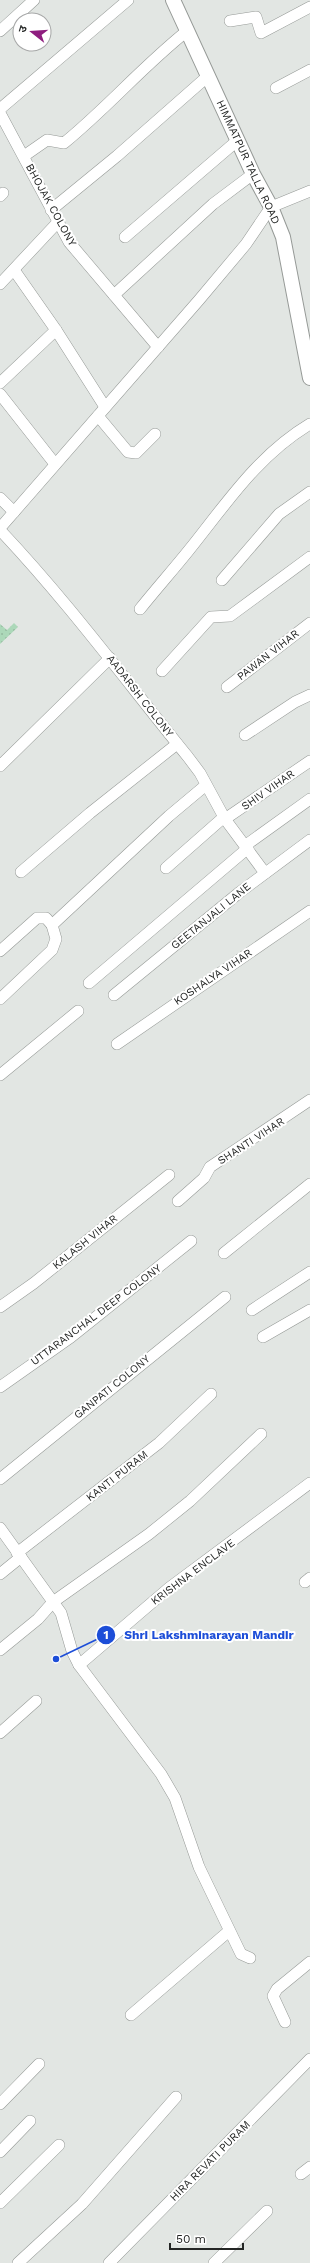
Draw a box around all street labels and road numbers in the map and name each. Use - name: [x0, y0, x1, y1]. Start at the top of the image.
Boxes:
- street label: HIMMATPUR TALLA ROAD: [214, 98, 283, 226]
- street label: BHOJAK COLONY: [23, 162, 79, 249]
- street label: PAWAN VIHAR: [234, 627, 302, 683]
- street label: AADARSH COLONY: [104, 652, 176, 740]
- street label: SHIV VIHAR: [239, 767, 297, 813]
- street label: GEETANJALI LANE: [169, 880, 253, 952]
- street label: KOSHALYA VIHAR: [171, 946, 255, 1008]
- street label: SHANTI VIHAR: [215, 1115, 287, 1167]
- street label: KALASH VIHAR: [50, 1212, 120, 1272]
- street label: UTTARANCHAL DEEP COLONY: [28, 1261, 164, 1368]
- street label: GANPATI COLONY: [71, 1352, 153, 1422]
- street label: KANTI PURAM: [84, 1448, 150, 1504]
- street label: KRISHNA ENCLAVE: [149, 1536, 237, 1608]
- street label: HIRA REVATI PURAM: [167, 2118, 253, 2204]

